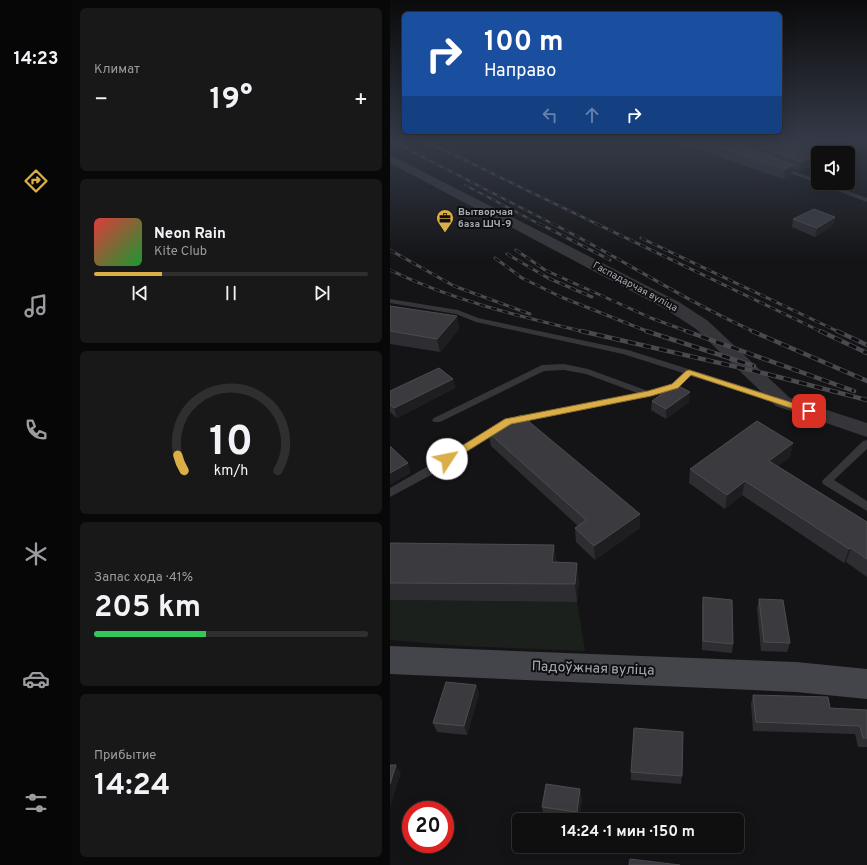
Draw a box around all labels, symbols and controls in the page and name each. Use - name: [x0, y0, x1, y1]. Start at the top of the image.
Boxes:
- text: 100 m: [484, 25, 564, 61]
- icon: right: [418, 28, 470, 80]
- text: 14:23: [14, 48, 58, 71]
- text: Направо: [484, 60, 556, 83]
- text: Климат: [94, 62, 140, 78]
- text: 19°: [210, 82, 252, 119]
- text: −: [94, 87, 108, 114]
- text: +: [354, 87, 368, 114]
- icon: left: [539, 104, 561, 126]
- icon: ahead: [581, 104, 603, 126]
- icon: right: [623, 104, 645, 126]
- map controls: [811, 146, 855, 190]
- button: sound: [811, 146, 855, 190]
- icon: directions: [22, 167, 50, 195]
- place label: Вытворчая база ШЧ-9: [458, 206, 513, 231]
- office icon: Вытворчая база ШЧ-9: [435, 208, 455, 233]
- text: Neon Rain: [154, 225, 226, 244]
- text: Kite Club: [154, 244, 207, 260]
- street label: Гаспадарчая вуліца: [590, 259, 680, 315]
- icon: previous: [129, 282, 151, 304]
- icon: pause: [220, 282, 242, 304]
- icon: next: [311, 282, 333, 304]
- icon: music: [22, 292, 50, 320]
- pin: [792, 394, 826, 428]
- icon: arrive: [798, 400, 820, 422]
- icon: phone: [22, 416, 50, 444]
- text: 10: [209, 416, 253, 469]
- position arrow: [426, 438, 468, 480]
- text: km/h: [214, 461, 248, 479]
- icon: climate: [22, 540, 50, 568]
- text: Запас хода · 41%: [94, 570, 193, 586]
- text: 205 km: [94, 590, 201, 627]
- street label: Падоўжная вуліца: [531, 658, 655, 680]
- icon: car: [22, 665, 50, 693]
- text: Прибытие: [94, 748, 156, 764]
- text: 14:24: [94, 768, 170, 805]
- icon: filters: [22, 789, 50, 817]
- speed limit sign: 20: [402, 801, 454, 853]
- text: 14:24 · 1 мин · 150 m: [561, 823, 695, 842]

